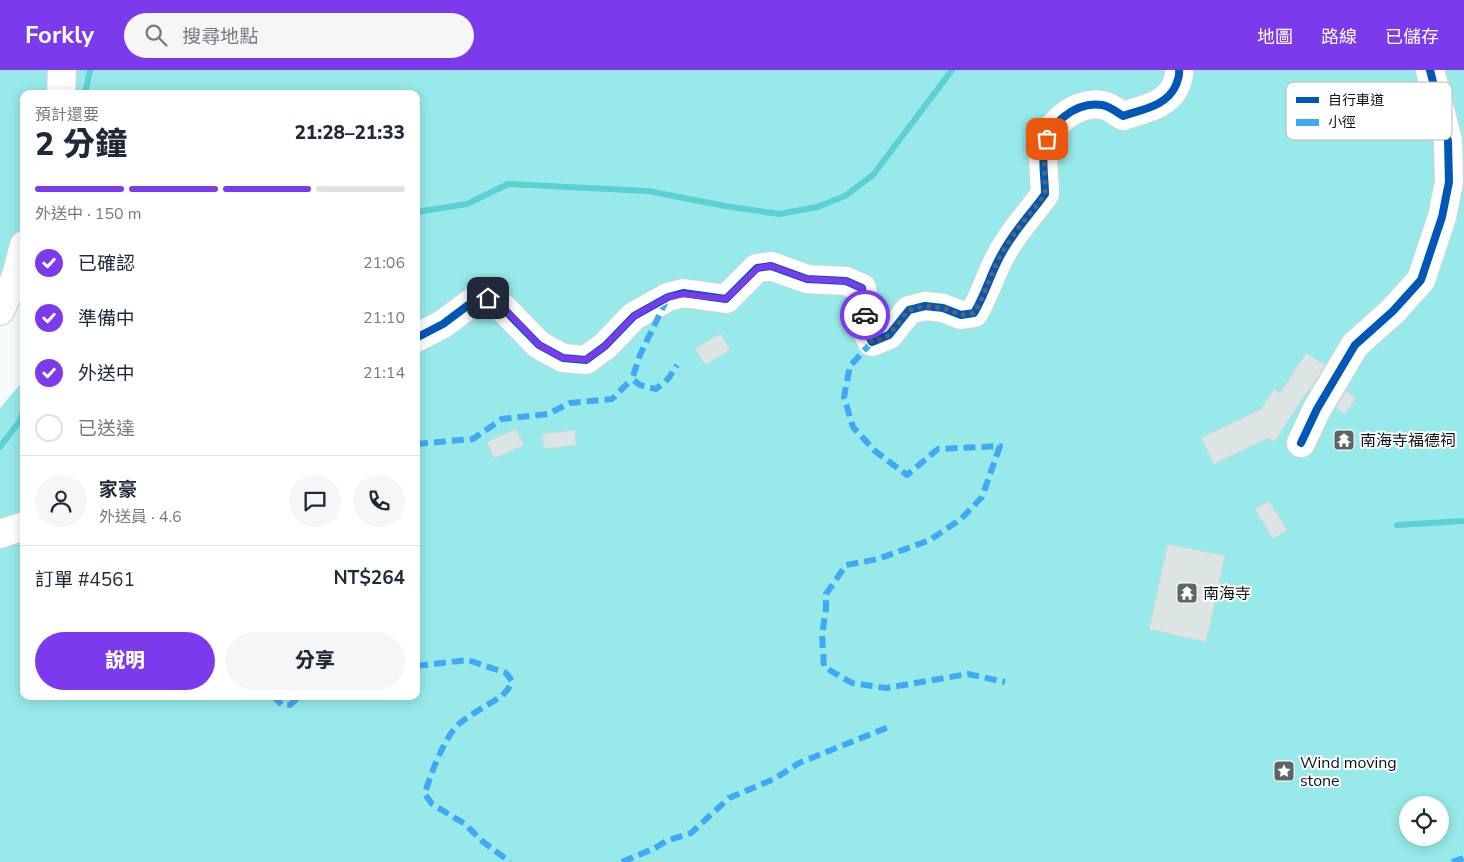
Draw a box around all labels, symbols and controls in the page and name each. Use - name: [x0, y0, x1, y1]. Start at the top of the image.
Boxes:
- search box: [124, 13, 474, 58]
- text: Forkly: [25, 19, 94, 51]
- icon: search: [142, 21, 170, 49]
- text: 搜尋地點: [182, 24, 258, 50]
- text: 地圖: [1257, 25, 1293, 49]
- text: 路線: [1321, 25, 1357, 49]
- text: 已儲存: [1385, 25, 1439, 49]
- legend: [1286, 82, 1452, 140]
- text: 自行車道: [1328, 91, 1384, 110]
- text: 預計還要: [35, 104, 99, 126]
- text: 小徑: [1328, 113, 1356, 132]
- pin: [1026, 118, 1068, 160]
- text: 21:28–21:33: [294, 120, 405, 146]
- text: 2 分鐘: [35, 123, 127, 166]
- icon: bag: [1033, 125, 1061, 153]
- text: 外送中 · 150 m: [35, 203, 141, 225]
- icon: check: [35, 249, 63, 277]
- text: 已確認: [78, 251, 135, 277]
- text: 21:06: [363, 252, 405, 274]
- pin: [467, 277, 509, 319]
- icon: home: [474, 284, 502, 312]
- courier: [840, 290, 890, 340]
- icon: car: [851, 301, 879, 329]
- icon: check: [35, 304, 63, 332]
- text: 準備中: [78, 306, 135, 332]
- text: 21:10: [363, 307, 405, 329]
- icon: check: [35, 359, 63, 387]
- text: 外送中: [78, 361, 135, 387]
- text: 21:14: [363, 362, 405, 384]
- text: 已送達: [78, 416, 135, 442]
- temple icon: 南海寺福德祠: [1332, 428, 1356, 452]
- place label: 南海寺福德祠: [1360, 430, 1456, 452]
- button: person: [35, 475, 87, 527]
- button: chat: [289, 475, 341, 527]
- button: phone: [353, 475, 405, 527]
- text: 家豪: [99, 477, 137, 503]
- text: 外送員 · 4.6: [99, 506, 182, 528]
- text: NT$264: [333, 565, 405, 591]
- text: 訂單 #4561: [35, 567, 135, 593]
- temple icon: 南海寺: [1175, 581, 1199, 605]
- place label: 南海寺: [1203, 583, 1251, 605]
- button: 說明: [35, 632, 215, 690]
- button: 分享: [225, 632, 405, 690]
- place label: Wind moving stone: [1300, 752, 1397, 792]
- place icon: Wind moving stone: [1272, 759, 1296, 783]
- map controls: [1399, 796, 1449, 846]
- button: locate: [1399, 796, 1449, 846]

